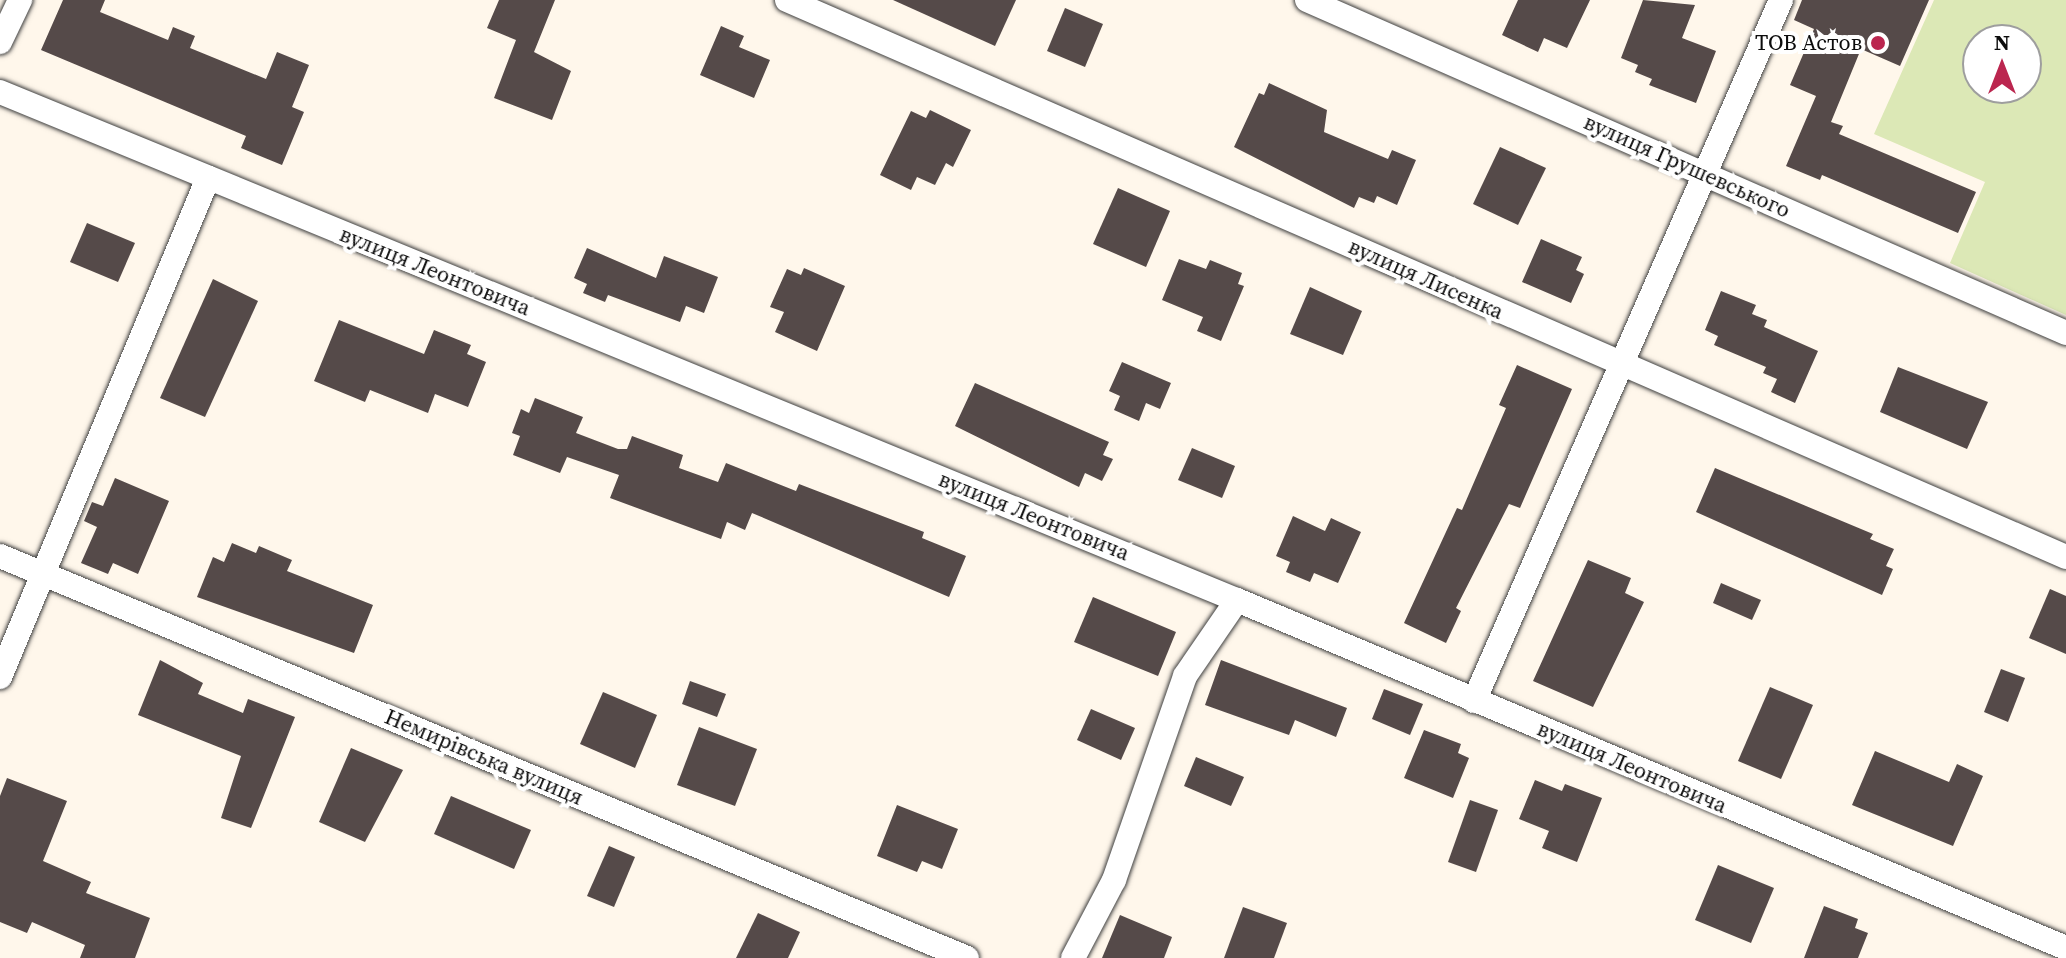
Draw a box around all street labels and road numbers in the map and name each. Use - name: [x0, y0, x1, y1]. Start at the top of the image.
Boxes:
- street label: вулиця Грушевського: [1580, 109, 1794, 223]
- street label: вулиця Леонтовича: [336, 221, 534, 321]
- street label: вулиця Лисенка: [1344, 233, 1508, 325]
- street label: вулиця Леонтовича: [935, 466, 1133, 566]
- street label: Немирівська вулиця: [381, 703, 587, 811]
- street label: вулиця Леонтовича: [1533, 715, 1731, 819]

